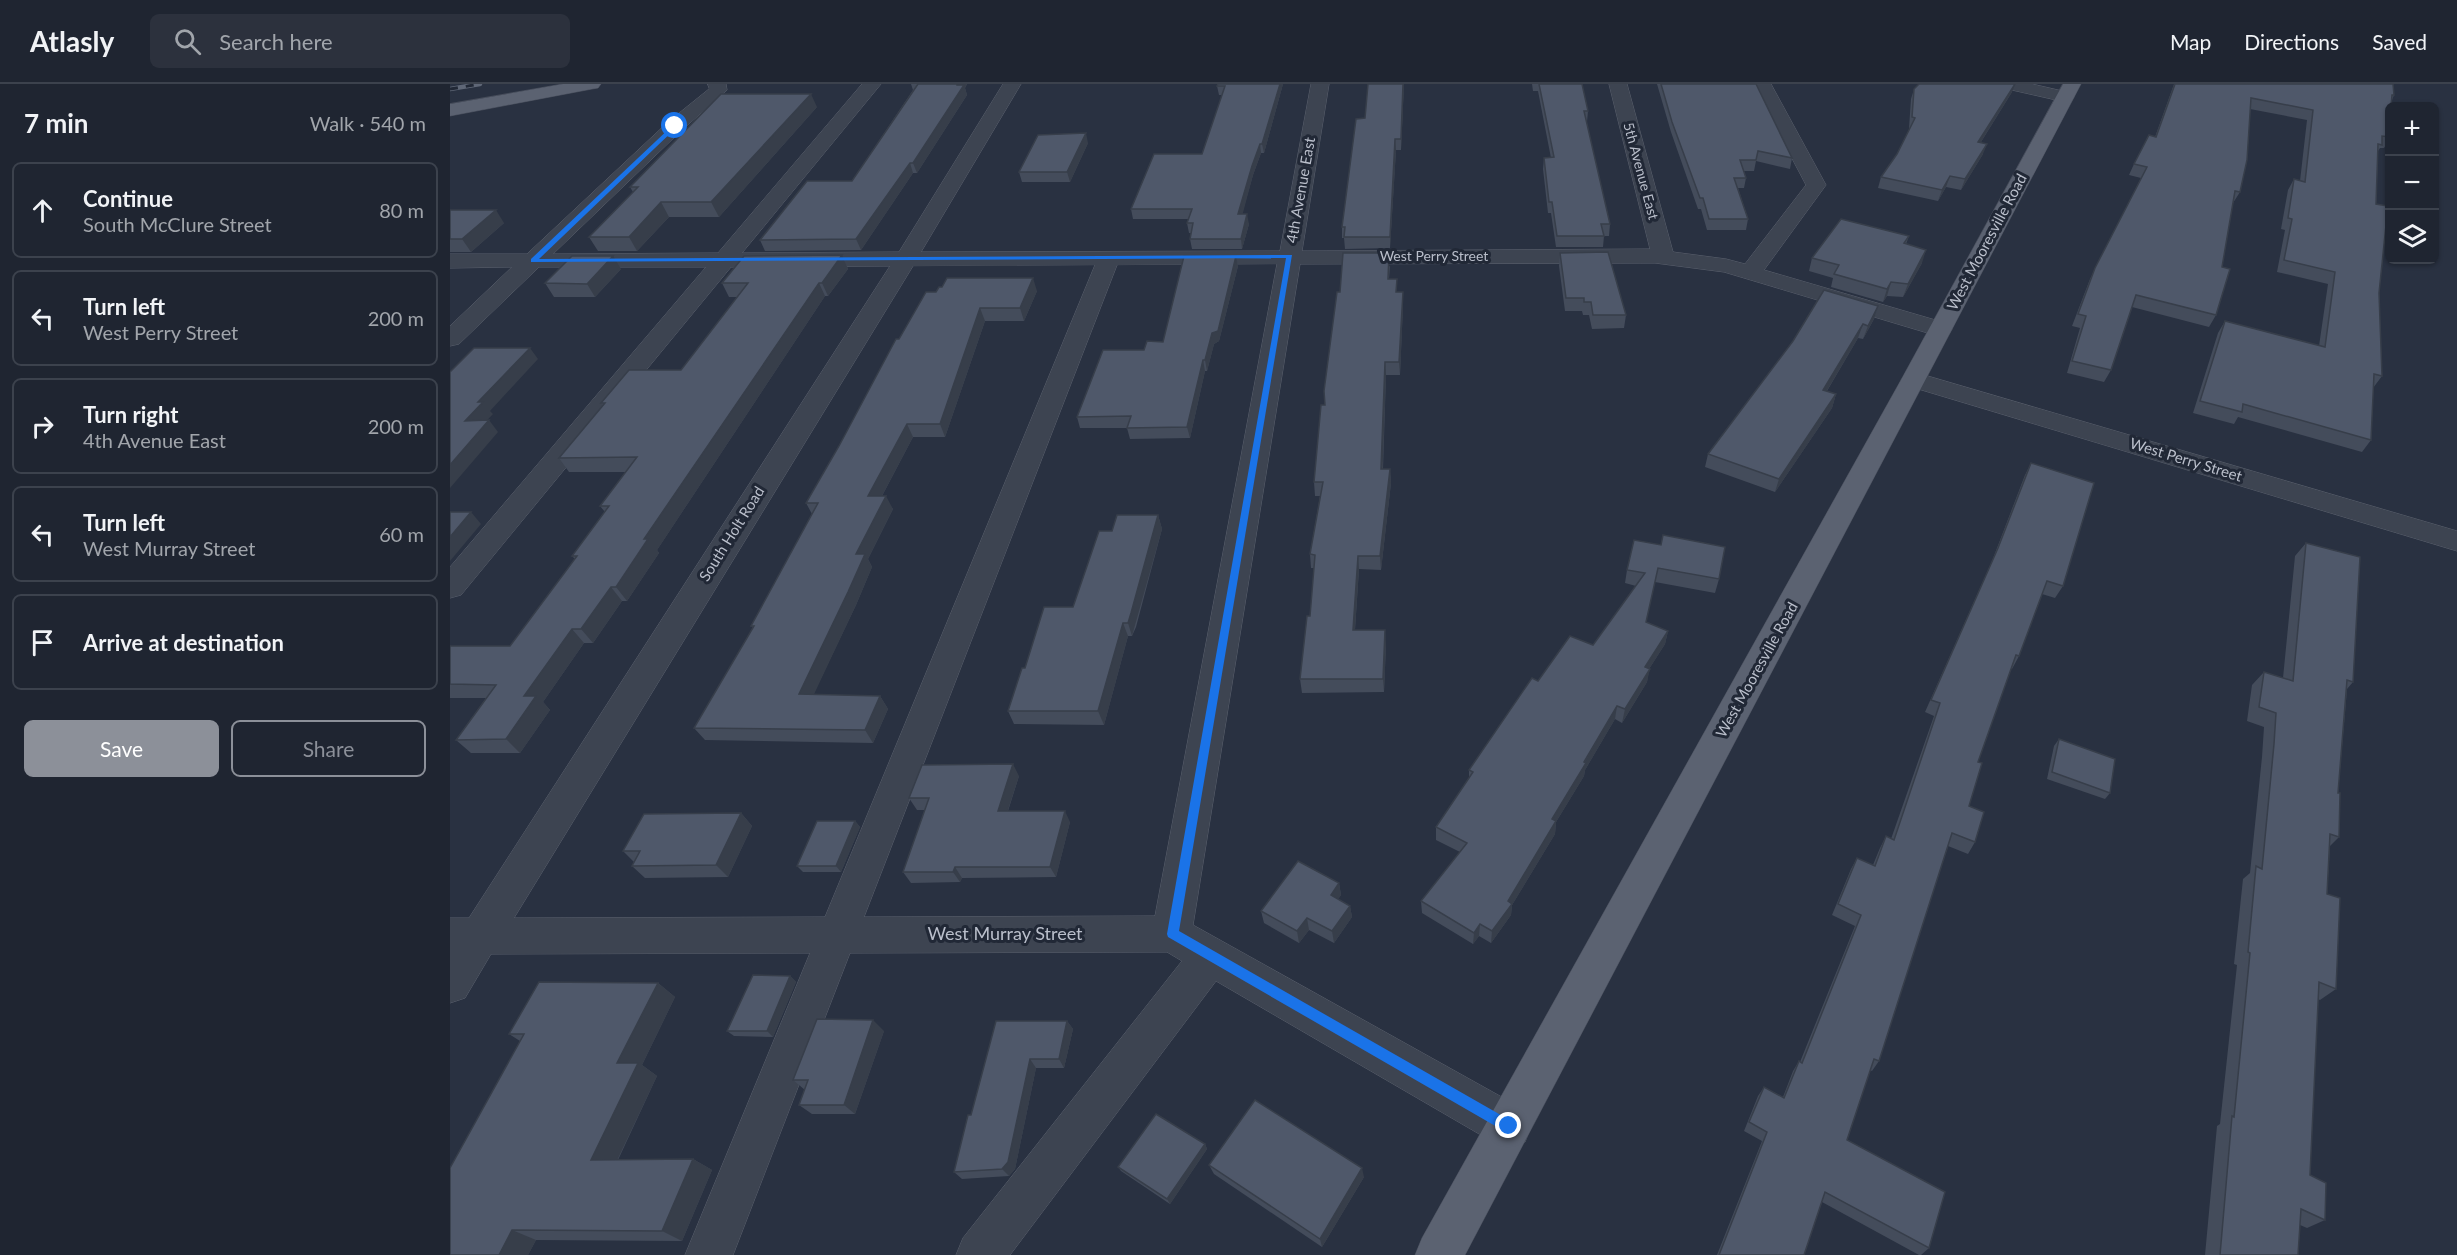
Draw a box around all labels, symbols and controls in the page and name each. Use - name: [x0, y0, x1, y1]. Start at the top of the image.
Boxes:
- search box: [150, 14, 570, 68]
- text: Atlasly: [30, 24, 114, 58]
- icon: search: [171, 25, 204, 58]
- text: Search here: [219, 28, 333, 55]
- text: Map: [2170, 29, 2211, 54]
- text: Directions: [2244, 29, 2339, 54]
- text: Saved: [2372, 29, 2427, 54]
- map controls: [2385, 102, 2439, 264]
- button: +: [2385, 102, 2439, 156]
- text: 7 min: [24, 107, 88, 139]
- text: Walk · 540 m: [310, 111, 426, 135]
- route start: [661, 112, 687, 138]
- street label: 5th Avenue East: [1620, 120, 1663, 221]
- street label: 4th Avenue East: [1282, 135, 1318, 244]
- button: −: [2385, 156, 2439, 210]
- street label: West Mooresville Road: [1943, 170, 2030, 313]
- text: Continue: [83, 185, 173, 212]
- icon: ahead: [26, 194, 59, 227]
- text: 80 m: [379, 198, 424, 222]
- button: layers: [2385, 210, 2439, 264]
- text: South McClure Street: [83, 212, 272, 236]
- street label: West Perry Street: [1380, 247, 1488, 264]
- text: Turn left: [83, 293, 165, 320]
- icon: left: [26, 302, 59, 335]
- text: 200 m: [368, 306, 424, 330]
- text: West Perry Street: [83, 320, 238, 344]
- text: Turn right: [83, 401, 178, 428]
- icon: right: [26, 410, 59, 443]
- text: 200 m: [368, 414, 424, 438]
- text: 4th Avenue East: [83, 428, 226, 452]
- street label: West Perry Street: [2128, 433, 2245, 485]
- street label: South Holt Road: [695, 483, 767, 584]
- text: Turn left: [83, 509, 165, 536]
- icon: left: [26, 518, 59, 551]
- text: 60 m: [379, 522, 424, 546]
- text: West Murray Street: [83, 536, 255, 560]
- street label: West Mooresville Road: [1711, 599, 1801, 740]
- icon: arrive: [26, 626, 59, 659]
- text: Arrive at destination: [83, 629, 284, 656]
- button: Save: [24, 720, 219, 777]
- button: Share: [231, 720, 426, 777]
- street label: West Murray Street: [927, 922, 1083, 944]
- route end: [1495, 1112, 1521, 1138]

